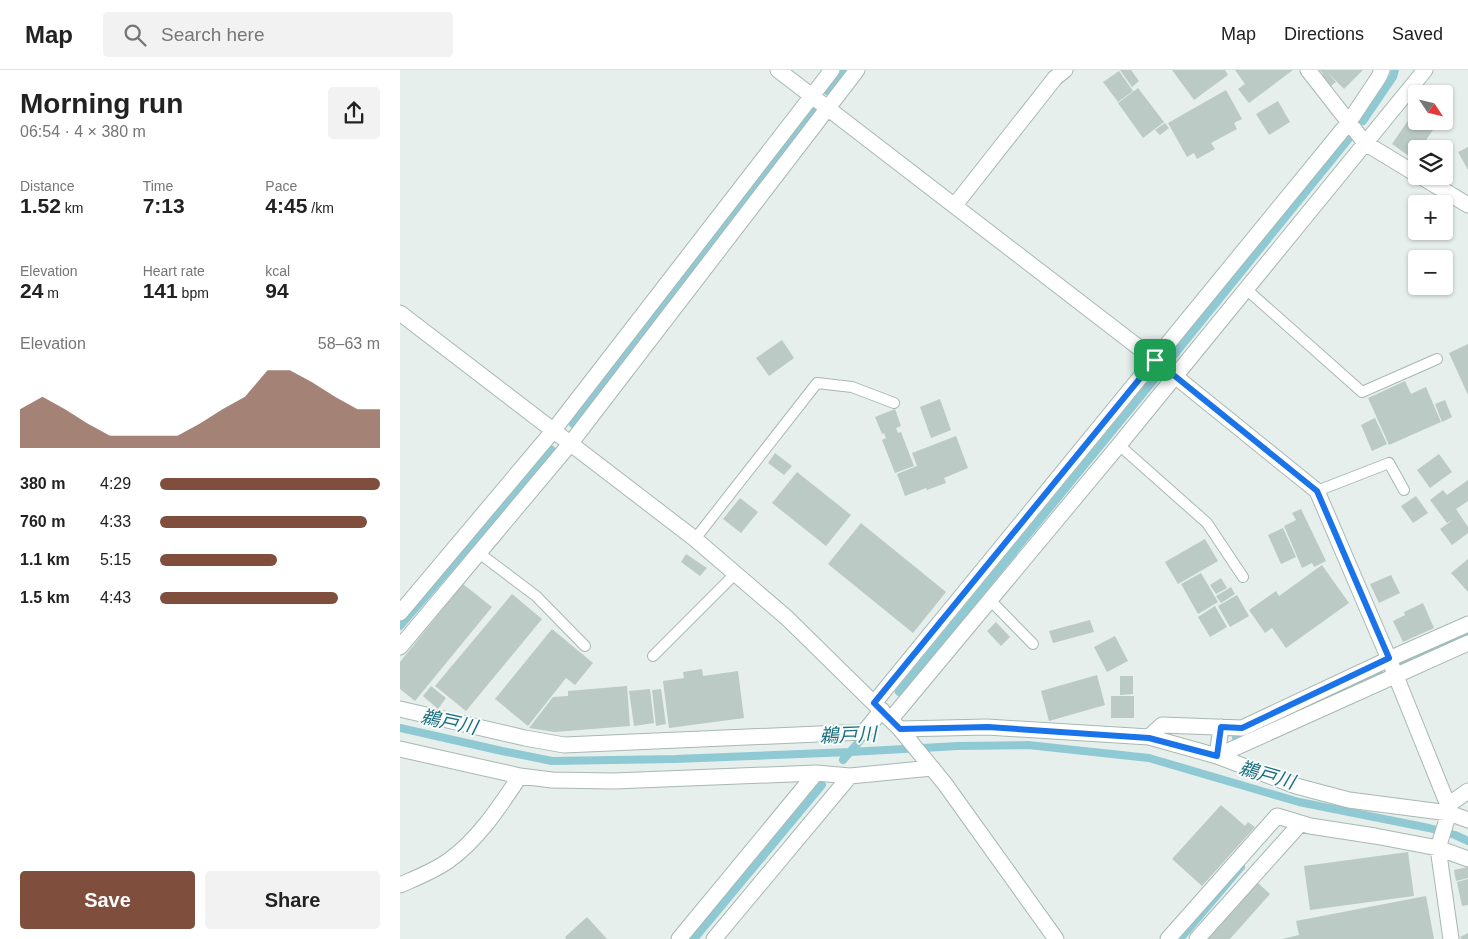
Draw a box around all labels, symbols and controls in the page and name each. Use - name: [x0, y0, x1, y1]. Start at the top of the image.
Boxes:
- search box: [103, 12, 453, 57]
- text: Map: [25, 21, 73, 48]
- icon: search: [121, 21, 149, 49]
- text: Search here: [161, 24, 265, 45]
- text: Map: [1221, 24, 1256, 44]
- text: Directions: [1284, 24, 1364, 44]
- text: Saved: [1392, 24, 1443, 44]
- north arrow: [1408, 85, 1452, 130]
- map controls: [1408, 85, 1453, 295]
- button: share: [328, 87, 380, 139]
- text: Morning run: [20, 88, 183, 119]
- text: 06:54 · 4 × 380 m: [20, 123, 146, 140]
- button: layers: [1408, 140, 1453, 185]
- text: Distance: [20, 178, 74, 194]
- text: Time: [143, 178, 173, 194]
- text: Pace: [265, 178, 297, 194]
- text: 1.52: [20, 194, 61, 217]
- text: 7:13: [143, 194, 185, 217]
- text: 4:45: [265, 194, 307, 217]
- button: +: [1408, 195, 1453, 240]
- text: km: [61, 200, 83, 216]
- text: /km: [307, 200, 334, 216]
- button: −: [1408, 250, 1453, 295]
- text: Elevation: [20, 263, 78, 279]
- text: Heart rate: [143, 263, 205, 279]
- text: kcal: [265, 263, 290, 279]
- text: 24: [20, 279, 43, 302]
- text: 141: [143, 279, 178, 302]
- text: 94: [265, 279, 289, 302]
- text: m: [43, 285, 59, 301]
- text: bpm: [178, 285, 209, 301]
- text: Elevation: [20, 335, 86, 352]
- text: 58–63 m: [318, 335, 380, 352]
- pin: [1134, 339, 1176, 381]
- icon: arrive: [1141, 346, 1169, 374]
- text: 380 m: [20, 475, 65, 492]
- text: 4:29: [100, 475, 131, 492]
- text: 760 m: [20, 513, 65, 530]
- text: 4:33: [100, 513, 131, 530]
- text: 1.1 km: [20, 551, 70, 568]
- text: 5:15: [100, 551, 131, 568]
- text: 1.5 km: [20, 589, 70, 606]
- text: 4:43: [100, 589, 131, 606]
- water label: 鵜戸川: [419, 706, 481, 739]
- water label: 鵜戸川: [819, 723, 879, 746]
- water label: 鵜戸川: [1237, 757, 1299, 793]
- button: Save: [20, 871, 195, 929]
- button: Share: [205, 871, 380, 929]

